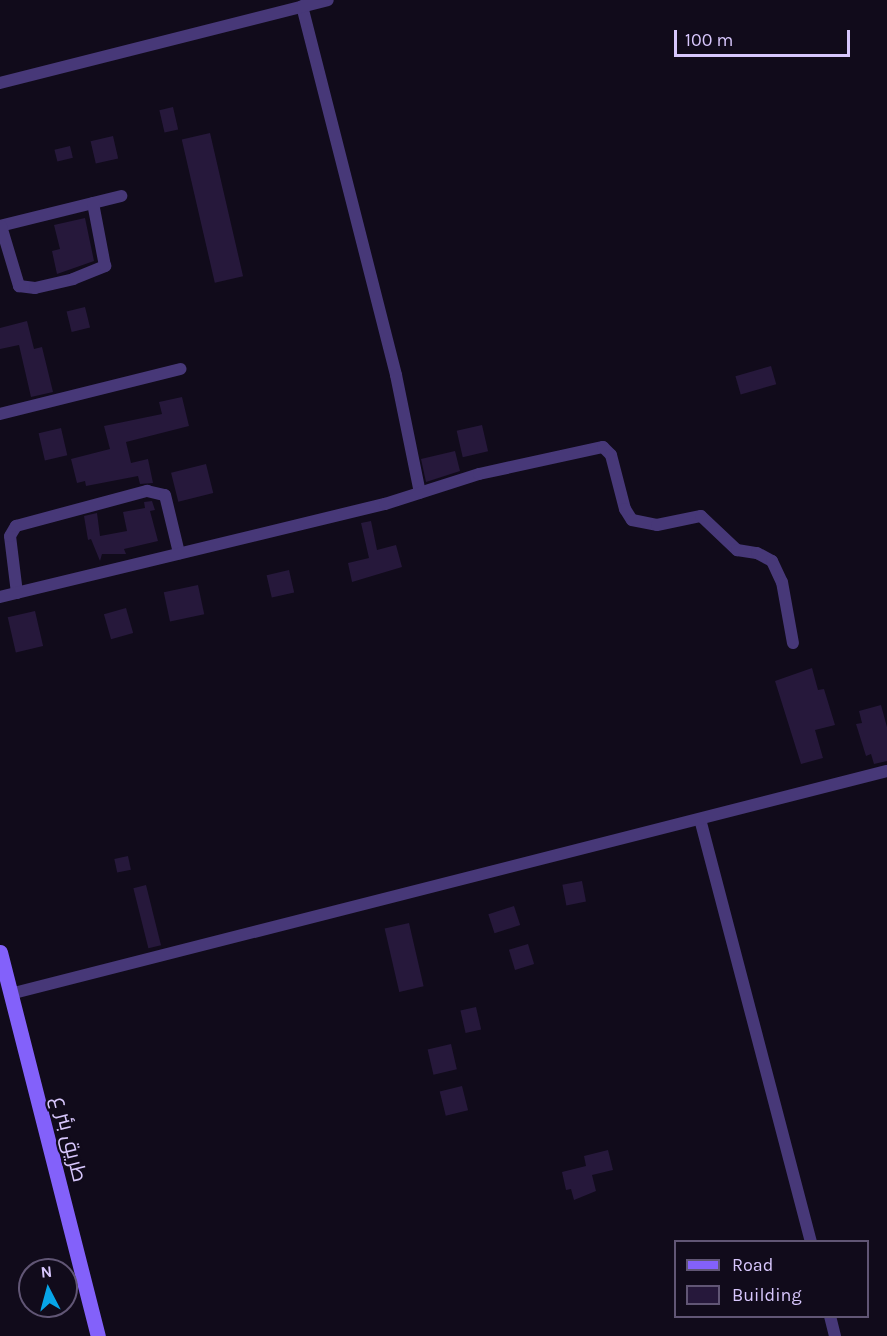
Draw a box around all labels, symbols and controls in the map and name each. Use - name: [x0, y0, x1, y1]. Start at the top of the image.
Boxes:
- scale bar: [677, 18, 852, 56]
- text: 100 m: [685, 29, 733, 51]
- street label: طريق بئر ع: [47, 1093, 93, 1185]
- legend: [674, 1240, 869, 1318]
- text: Road: [732, 1254, 773, 1276]
- north arrow: [18, 1258, 78, 1318]
- text: N: [40, 1262, 53, 1282]
- text: Building: [732, 1284, 802, 1306]

